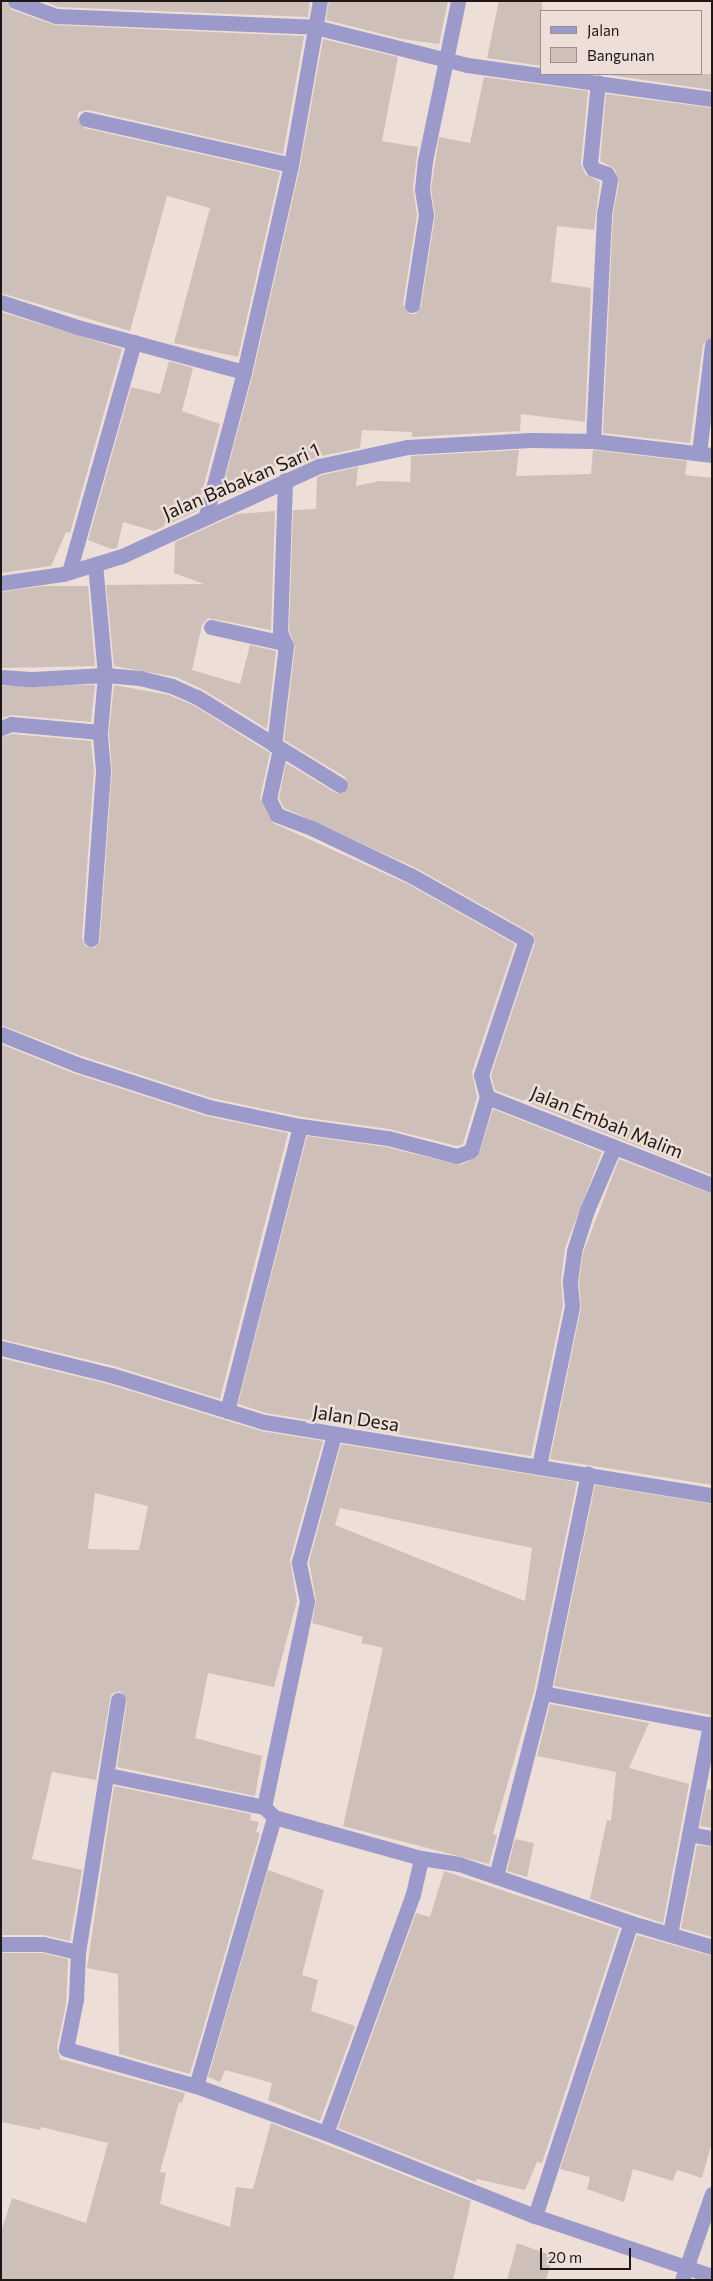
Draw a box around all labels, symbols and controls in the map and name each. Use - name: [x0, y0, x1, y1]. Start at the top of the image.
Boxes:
- legend: [540, 10, 703, 75]
- text: Jalan: [587, 21, 619, 39]
- text: Bangunan: [587, 46, 655, 64]
- street label: Jalan Babakan Sari 1: [159, 438, 323, 524]
- street label: Jalan Embah Malim: [527, 1081, 687, 1163]
- street label: Jalan Desa: [311, 1400, 401, 1436]
- scale bar: [543, 2238, 634, 2270]
- text: 20 m: [548, 2248, 582, 2266]

